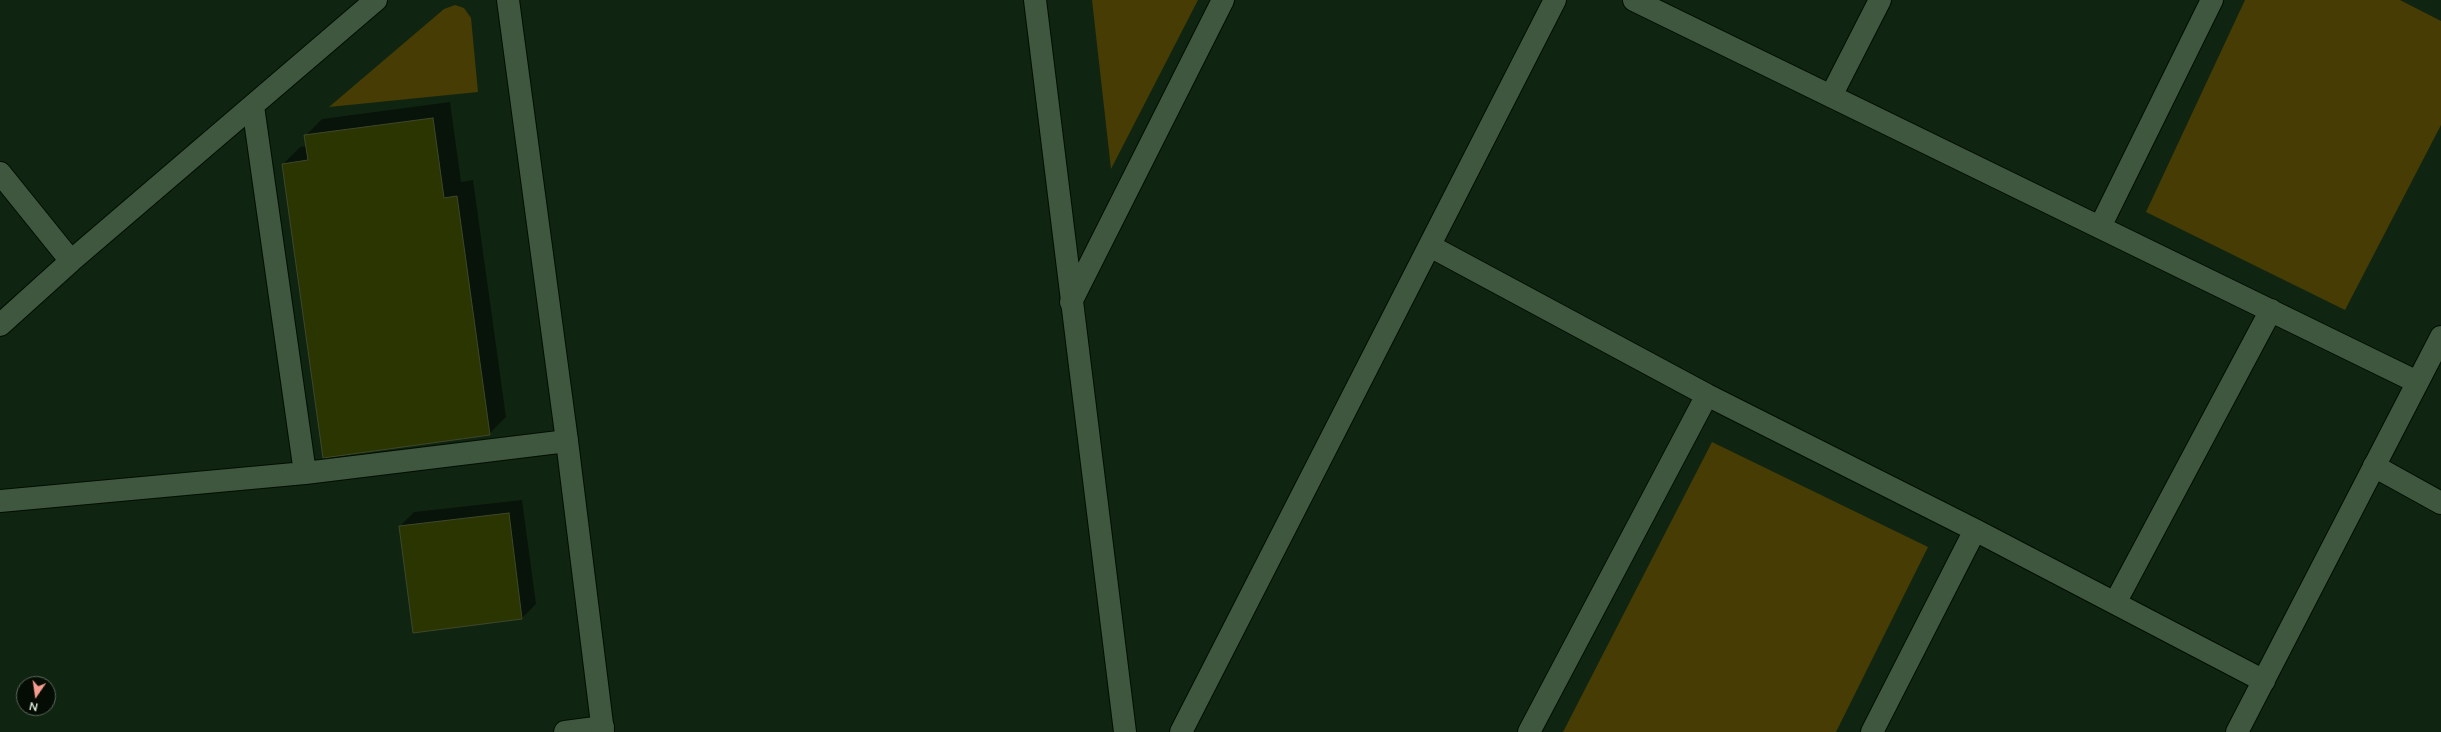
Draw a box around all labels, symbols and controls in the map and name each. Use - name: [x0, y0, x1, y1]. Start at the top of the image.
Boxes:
- north arrow: [16, 676, 56, 716]
- text: N: [28, 700, 39, 714]

